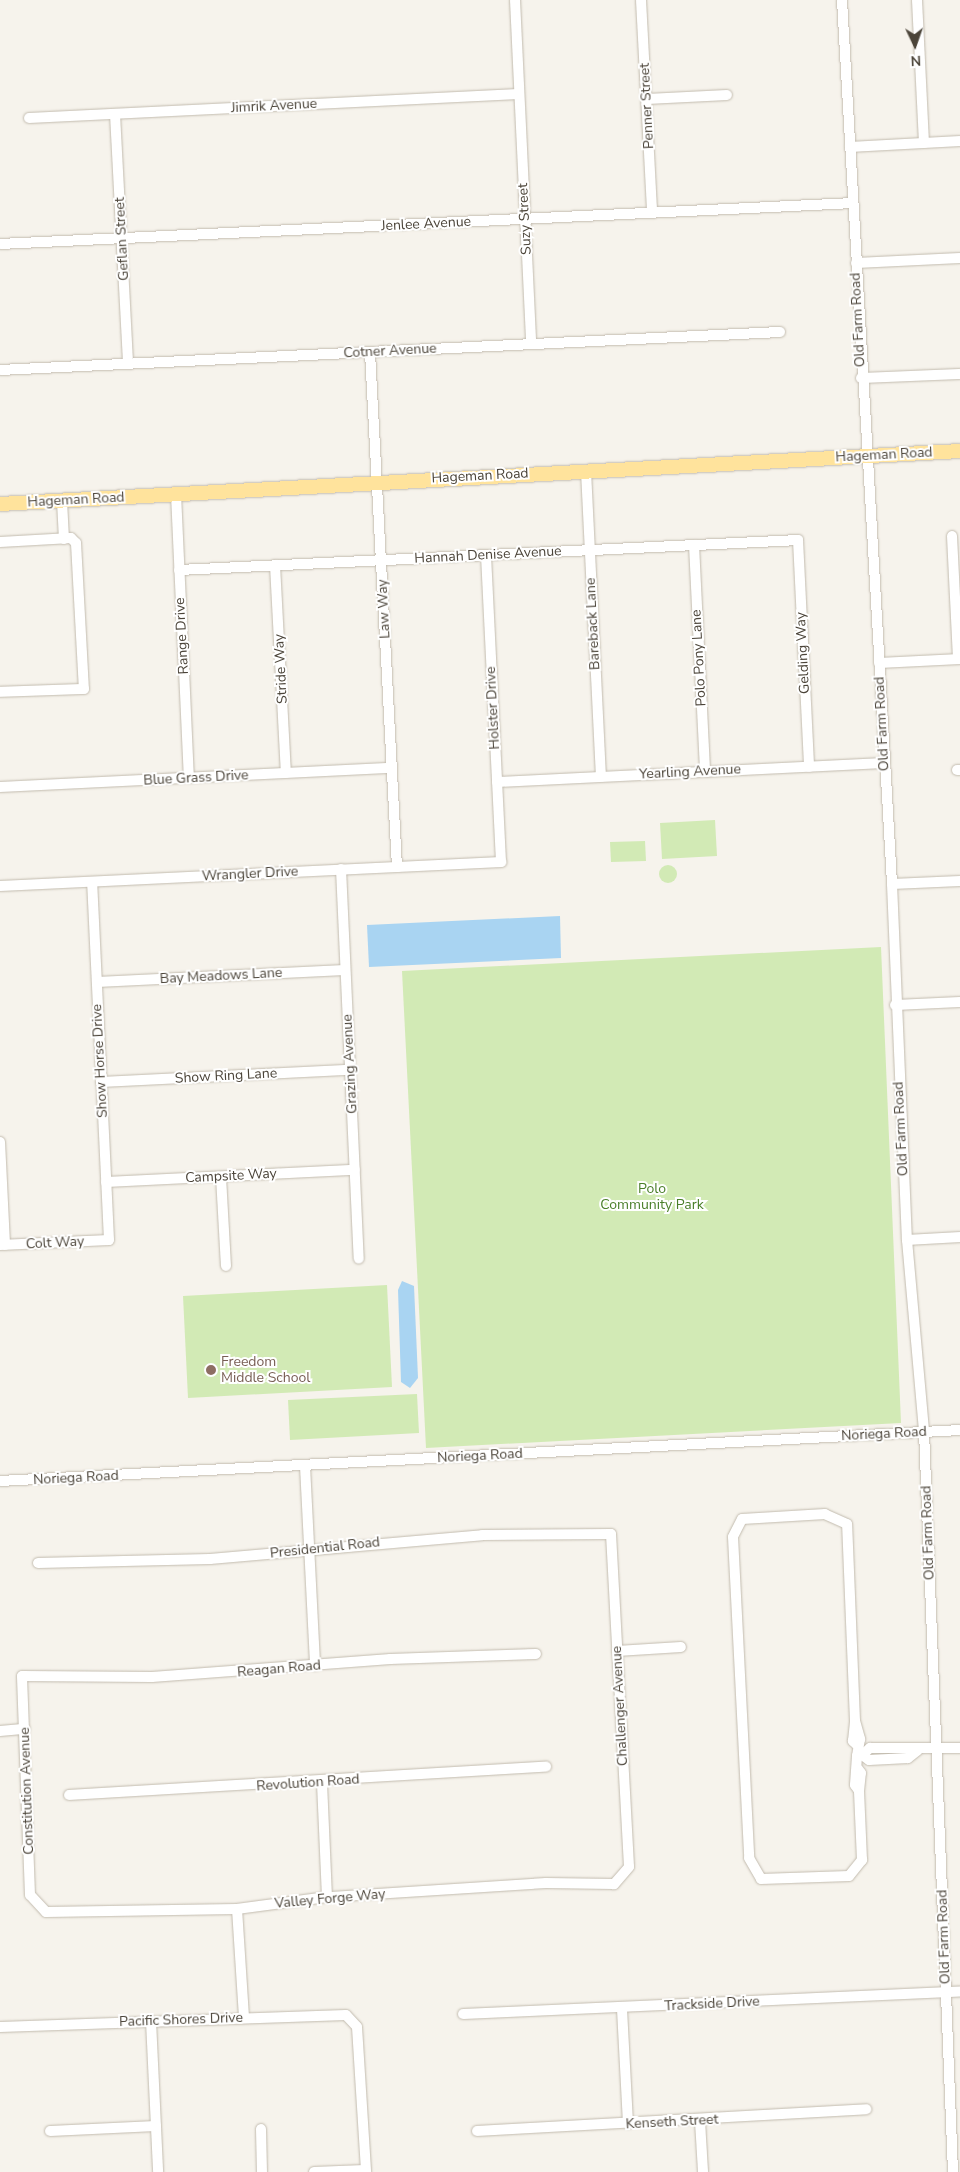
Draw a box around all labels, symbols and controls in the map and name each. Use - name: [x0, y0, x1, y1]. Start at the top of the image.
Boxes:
- north arrow: [890, 20, 940, 70]
- text: N: [910, 51, 922, 70]
- street label: Penner Street: [636, 63, 658, 149]
- street label: Jimrik Avenue: [230, 95, 318, 117]
- street label: Suzy Street: [515, 183, 535, 255]
- street label: Geflan Street: [111, 197, 133, 281]
- street label: Jenlee Avenue: [381, 213, 471, 235]
- street label: Old Farm Road: [847, 272, 869, 368]
- street label: Cotner Avenue: [343, 340, 437, 362]
- street label: Hageman Road: [835, 444, 933, 466]
- street label: Hageman Road: [431, 465, 529, 487]
- street label: Hageman Road: [27, 489, 125, 511]
- street label: Hannah Denise Avenue: [414, 543, 562, 567]
- street label: Bareback Lane: [582, 577, 604, 671]
- street label: Law Way: [374, 579, 394, 639]
- street label: Range Drive: [172, 597, 192, 675]
- street label: Polo Pony Lane: [688, 609, 710, 707]
- street label: Gelding Way: [792, 612, 814, 694]
- street label: Stride Way: [271, 634, 291, 704]
- street label: Holster Drive: [482, 666, 504, 750]
- street label: Old Farm Road: [871, 676, 893, 772]
- street label: Yearling Avenue: [639, 761, 741, 783]
- street label: Blue Grass Drive: [143, 767, 249, 789]
- street label: Wrangler Drive: [201, 863, 299, 885]
- street label: Bay Meadows Lane: [159, 964, 283, 988]
- street label: Show Horse Drive: [89, 1004, 111, 1118]
- street label: Grazing Avenue: [339, 1014, 361, 1114]
- street label: Show Ring Lane: [174, 1065, 278, 1087]
- street label: Old Farm Road: [890, 1081, 912, 1177]
- street label: Campsite Way: [185, 1165, 277, 1187]
- park label: Polo Community Park: [600, 1181, 704, 1214]
- street label: Colt Way: [25, 1233, 85, 1253]
- place label: Freedom Middle School: [221, 1354, 310, 1386]
- marker: Freedom Middle School: [205, 1364, 217, 1376]
- street label: Noriega Road: [841, 1423, 927, 1445]
- street label: Noriega Road: [437, 1445, 523, 1467]
- street label: Noriega Road: [33, 1467, 119, 1489]
- street label: Old Farm Road: [918, 1485, 938, 1581]
- street label: Presidential Road: [269, 1534, 381, 1562]
- street label: Challenger Avenue: [608, 1645, 632, 1767]
- street label: Reagan Road: [237, 1657, 321, 1681]
- street label: Constitution Avenue: [16, 1727, 38, 1855]
- street label: Revolution Road: [256, 1771, 360, 1795]
- street label: Valley Forge Way: [274, 1886, 386, 1912]
- street label: Old Farm Road: [934, 1889, 954, 1985]
- street label: Trackside Drive: [664, 1993, 760, 2015]
- street label: Pacific Shores Drive: [119, 2009, 243, 2031]
- street label: Kenseth Street: [625, 2111, 719, 2133]

